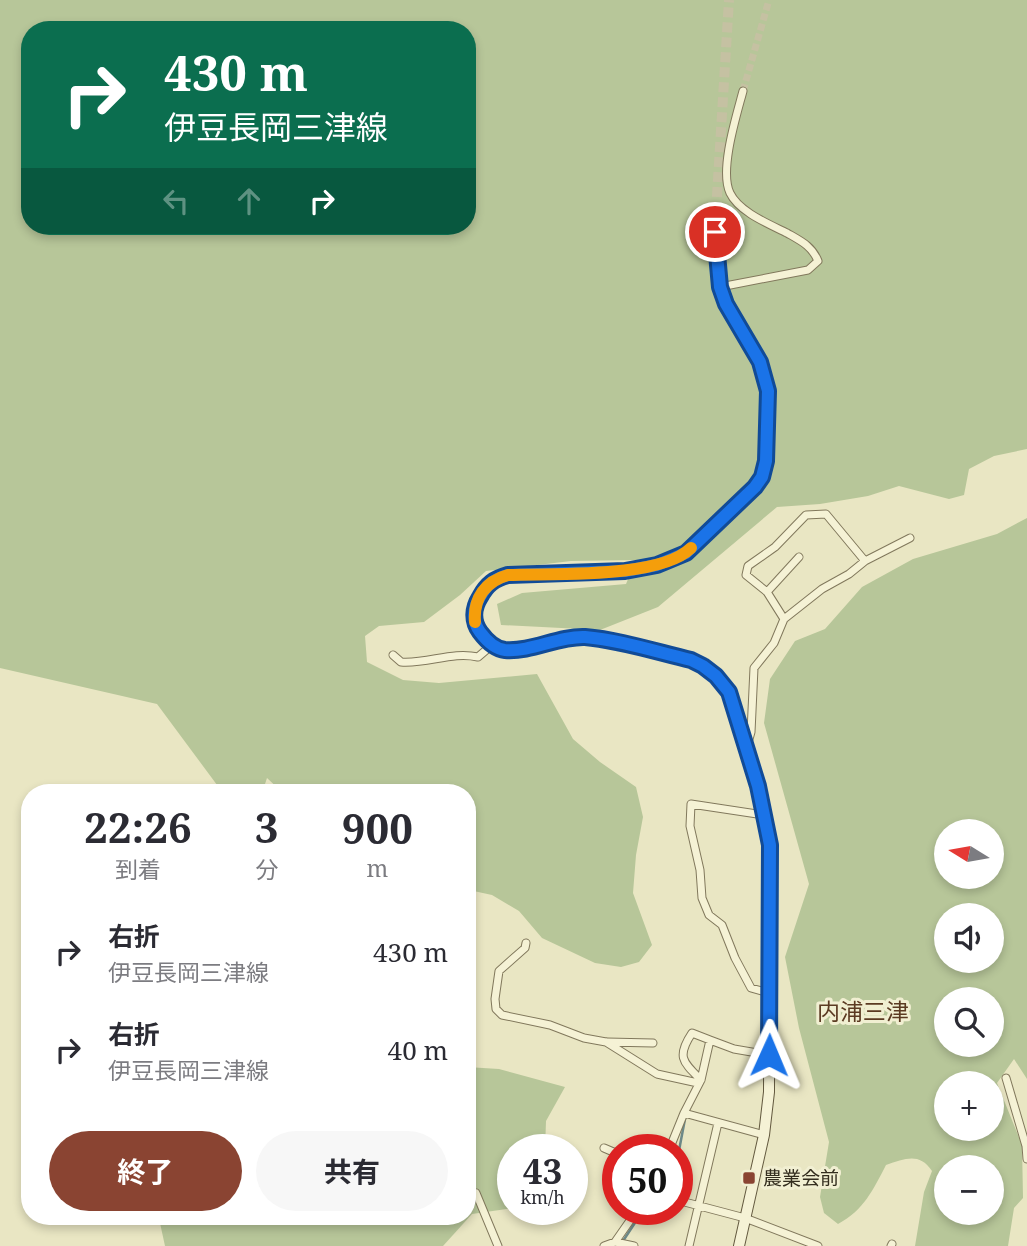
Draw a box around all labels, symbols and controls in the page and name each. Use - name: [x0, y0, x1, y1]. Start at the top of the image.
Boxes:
- text: 430 m: [164, 39, 308, 105]
- icon: right: [49, 49, 140, 140]
- text: 伊豆長岡三津線: [164, 105, 388, 148]
- icon: left: [157, 182, 195, 220]
- icon: ahead: [230, 182, 268, 220]
- icon: right: [303, 182, 341, 220]
- pin: [685, 202, 745, 262]
- icon: arrive: [696, 213, 734, 251]
- text: 22:26: [84, 798, 192, 855]
- text: 3: [255, 798, 279, 855]
- text: 900: [342, 799, 413, 856]
- north arrow: [934, 819, 1004, 889]
- map controls: [934, 819, 1004, 1225]
- text: m: [366, 852, 388, 884]
- text: 到着: [115, 853, 161, 885]
- text: 分: [255, 853, 278, 885]
- button: sound: [934, 903, 1004, 973]
- text: 右折: [108, 918, 160, 954]
- icon: right: [49, 933, 87, 971]
- text: 430 m: [373, 934, 448, 970]
- text: 伊豆長岡三津線: [108, 956, 269, 988]
- button: search: [934, 987, 1004, 1057]
- district label: 内浦三津: [817, 995, 909, 1027]
- text: 右折: [108, 1016, 160, 1052]
- position arrow: [732, 1018, 806, 1092]
- icon: right: [49, 1031, 87, 1069]
- text: 40 m: [388, 1032, 448, 1068]
- text: 伊豆長岡三津線: [108, 1054, 269, 1086]
- button: +: [934, 1071, 1004, 1141]
- button: 終了: [49, 1131, 242, 1211]
- button: 共有: [256, 1131, 448, 1211]
- speed limit sign: 50: [602, 1134, 693, 1225]
- text: 43: [523, 1147, 562, 1194]
- button: −: [934, 1155, 1004, 1225]
- place label: 農業会前: [763, 1165, 839, 1191]
- marker: 農業会前: [741, 1170, 757, 1186]
- text: km/h: [520, 1185, 565, 1209]

